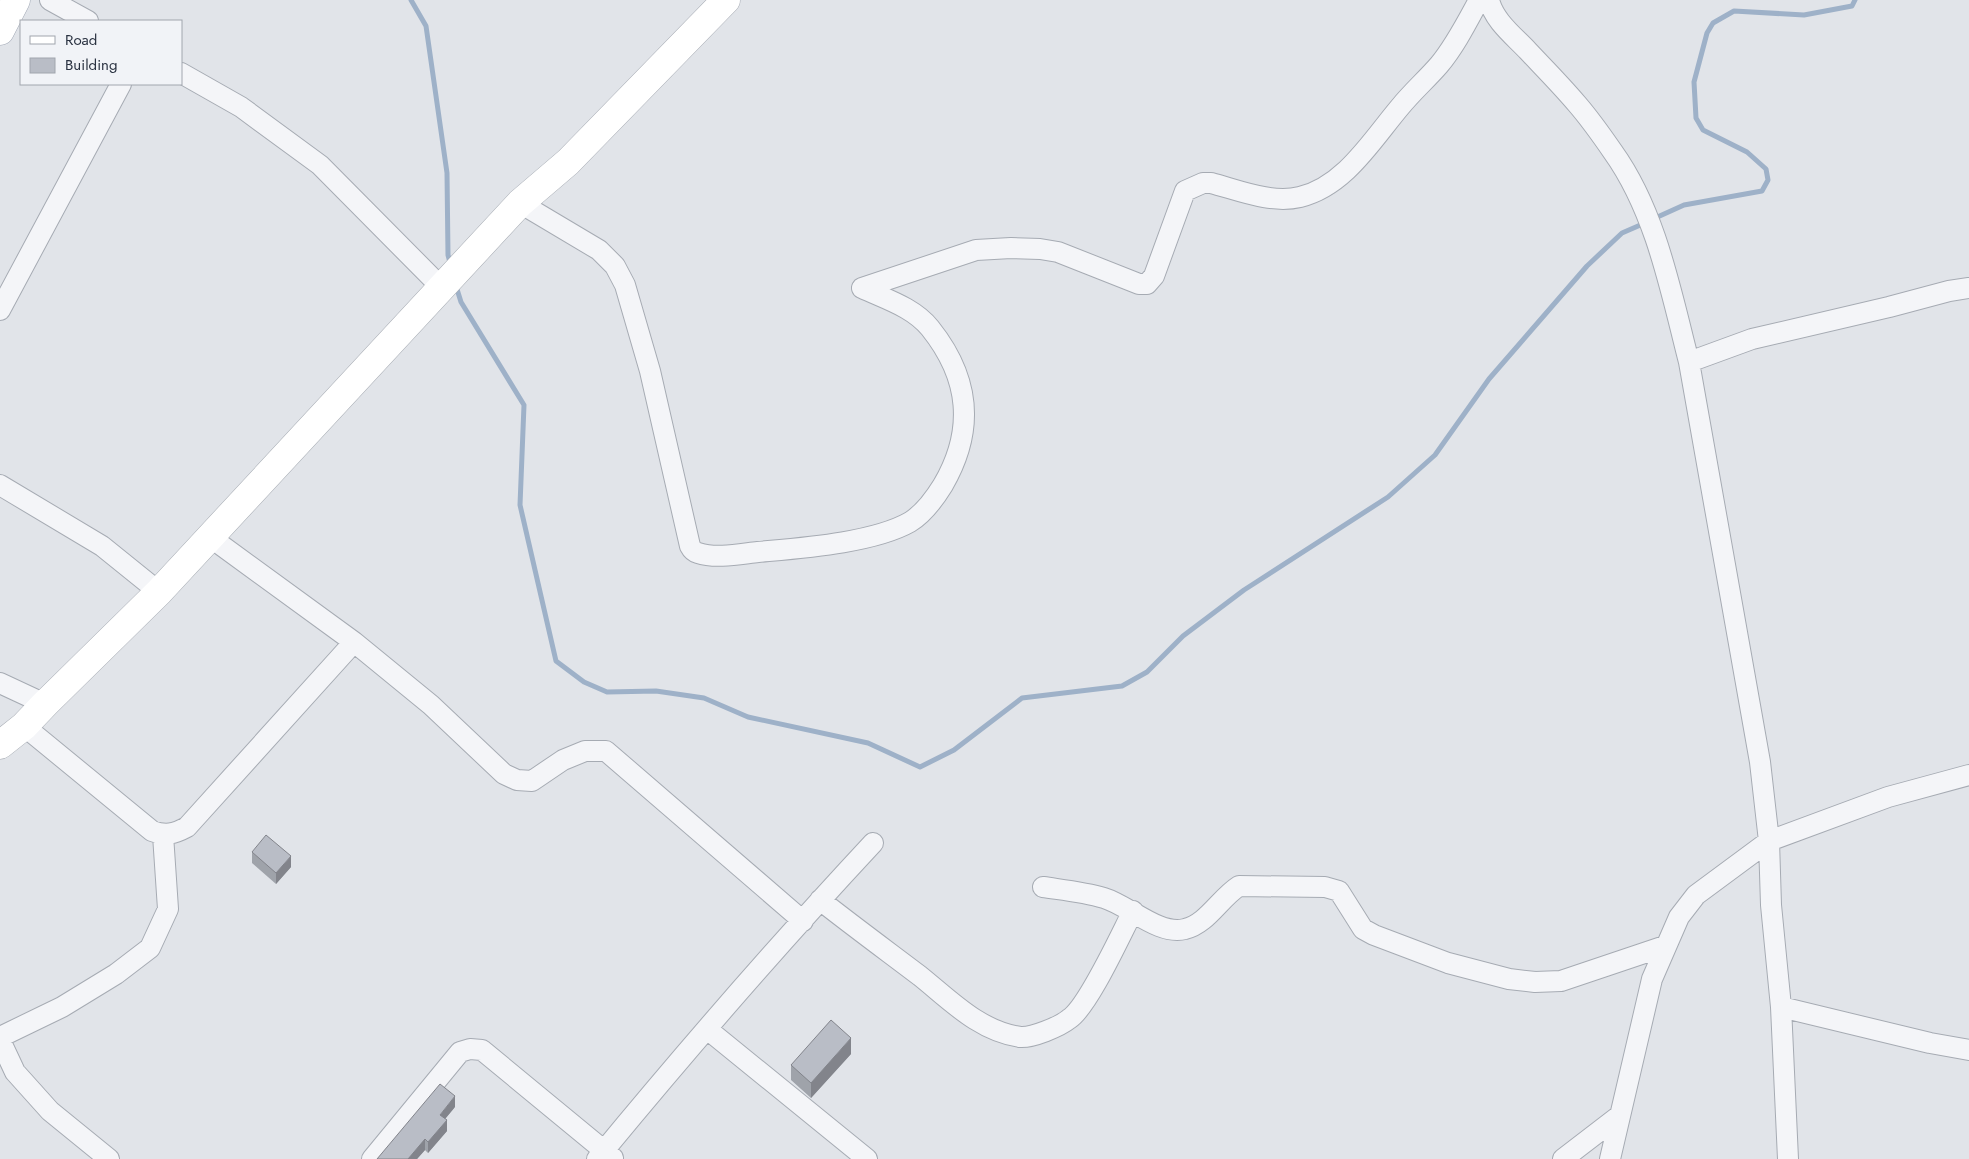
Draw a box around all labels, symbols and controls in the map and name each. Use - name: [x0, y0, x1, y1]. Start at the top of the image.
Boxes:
- legend: [20, 20, 182, 85]
- text: Road: [65, 29, 97, 51]
- text: Building: [65, 54, 117, 76]

